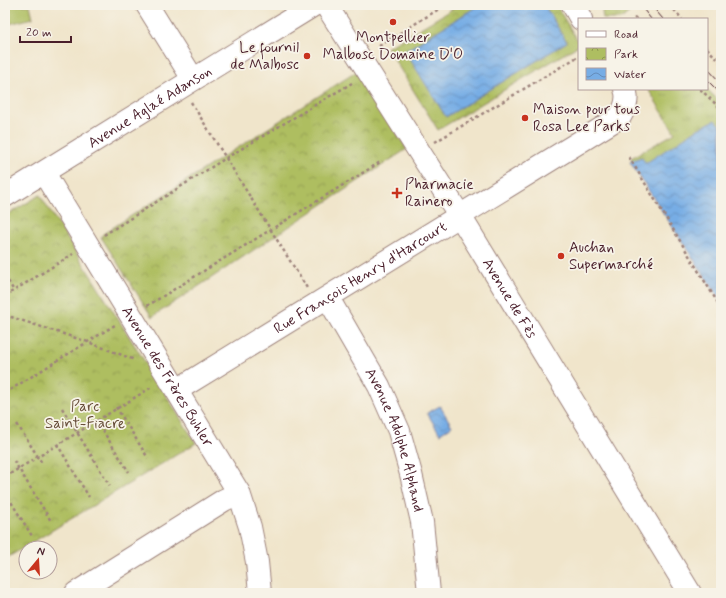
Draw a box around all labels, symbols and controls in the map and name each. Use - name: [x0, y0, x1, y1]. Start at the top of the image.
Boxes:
- marker: Montpellier Malbosc Domaine D'O: [388, 17, 398, 27]
- scale bar: [20, 18, 71, 44]
- legend: [578, 18, 708, 90]
- text: 20 m: [26, 25, 52, 41]
- text: Road: [614, 27, 638, 43]
- place label: Montpellier Malbosc Domaine D'O: [323, 28, 463, 65]
- place label: Le fournil de Malbosc: [231, 38, 299, 75]
- text: Park: [614, 47, 638, 63]
- marker: Le fournil de Malbosc: [302, 51, 312, 61]
- street label: Avenue Aglaé Adanson: [84, 62, 216, 153]
- text: Water: [614, 67, 646, 83]
- place label: Maison pour tous Rosa Lee Parks: [533, 100, 640, 137]
- marker: Maison pour tous Rosa Lee Parks: [520, 113, 530, 123]
- place label: Pharmacie Rainero: [405, 175, 474, 212]
- marker: Pharmacie Rainero: [392, 188, 402, 198]
- street label: Rue François Henry d'Harcourt: [270, 217, 451, 339]
- place label: Auchan Supermarché: [569, 238, 653, 275]
- marker: Auchan Supermarché: [556, 251, 566, 261]
- street label: Avenue de Fès: [477, 255, 541, 343]
- street label: Avenue des Frères Buhler: [116, 303, 218, 451]
- street label: Avenue Adolphe Alphand: [360, 364, 428, 514]
- park label: Parc Saint-Fiacre: [45, 397, 125, 434]
- north arrow: [18, 540, 58, 580]
- text: N: [35, 544, 46, 559]

